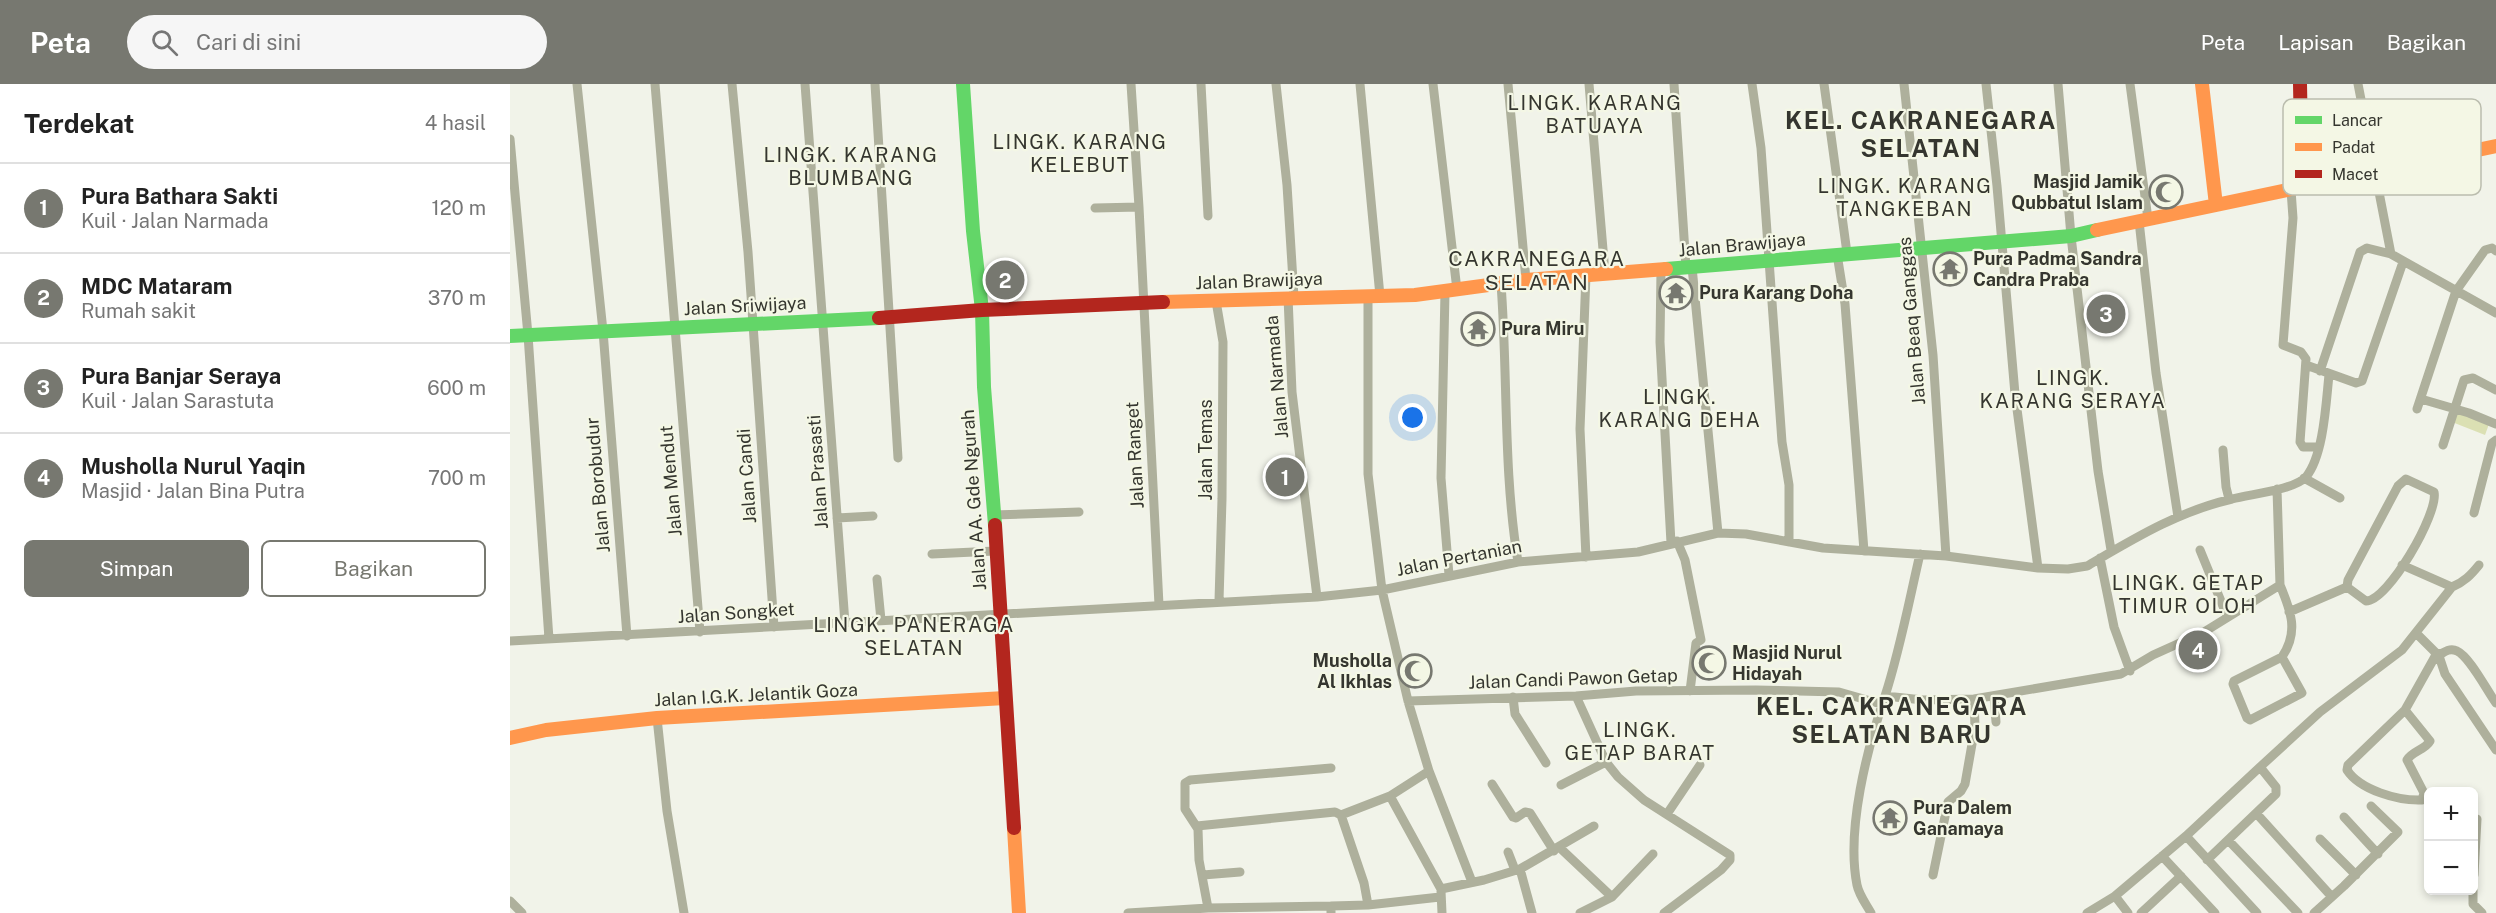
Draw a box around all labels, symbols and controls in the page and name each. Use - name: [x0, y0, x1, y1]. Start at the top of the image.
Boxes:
- search box: [127, 15, 547, 69]
- text: Peta: [30, 26, 91, 59]
- icon: search: [148, 26, 181, 59]
- text: Cari di sini: [196, 29, 301, 55]
- text: Peta: [2201, 30, 2245, 55]
- text: Lapisan: [2278, 30, 2354, 55]
- text: Bagikan: [2387, 30, 2466, 55]
- district label: LINGK. KARANG BATUAYA: [1508, 91, 1682, 138]
- legend: [2283, 99, 2481, 195]
- district label: KEL. CAKRANEGARA SELATAN: [1785, 106, 2057, 162]
- text: Terdekat: [24, 108, 134, 139]
- text: 4 hasil: [425, 111, 486, 135]
- text: Lancar: [2332, 111, 2383, 130]
- district label: LINGK. KARANG KELEBUT: [993, 130, 1167, 177]
- text: Padat: [2332, 138, 2375, 157]
- district label: LINGK. KARANG BLUMBANG: [764, 143, 938, 190]
- text: Macet: [2332, 165, 2379, 184]
- place label: Masjid Jamik Qubbatul Islam: [2011, 171, 2144, 213]
- district label: LINGK. KARANG TANGKEBAN: [1818, 174, 1992, 221]
- mosque icon: Masjid Jamik Qubbatul Islam: [2148, 174, 2184, 210]
- text: Pura Bathara Sakti: [81, 183, 278, 209]
- text: 1: [39, 196, 48, 220]
- text: 120 m: [432, 196, 486, 220]
- text: Kuil · Jalan Narmada: [81, 209, 269, 233]
- street label: Jalan Brawijaya: [1677, 228, 1806, 261]
- street label: Jalan Beaq Ganggas: [1894, 236, 1929, 406]
- district label: CAKRANEGARA SELATAN: [1448, 246, 1626, 295]
- place label: Pura Padma Sandra Candra Praba: [1973, 248, 2142, 290]
- temple icon: Pura Padma Sandra Candra Praba: [1932, 251, 1968, 287]
- pin: 2: [986, 258, 1024, 302]
- street label: Jalan Brawijaya: [1195, 268, 1323, 293]
- text: MDC Mataram: [81, 273, 233, 299]
- temple icon: Pura Karang Doha: [1658, 275, 1694, 311]
- place label: Pura Karang Doha: [1699, 282, 1853, 303]
- text: 2: [37, 286, 50, 310]
- text: 370 m: [428, 286, 486, 310]
- street label: Jalan Sriwijaya: [683, 292, 807, 319]
- pin: 3: [2086, 292, 2126, 336]
- text: Rumah sakit: [81, 299, 196, 323]
- temple icon: Pura Miru: [1460, 311, 1496, 347]
- street label: Jalan Narmada: [1261, 315, 1292, 440]
- place label: Pura Miru: [1501, 318, 1584, 339]
- text: Pura Banjar Seraya: [81, 363, 281, 389]
- district label: LINGK. KARANG SERAYA: [1980, 366, 2166, 413]
- text: 3: [37, 376, 50, 400]
- text: 600 m: [427, 376, 486, 400]
- district label: LINGK. KARANG DEHA: [1599, 385, 1761, 432]
- text: Kuil · Jalan Sarastuta: [81, 389, 274, 413]
- street label: Jalan Temas: [1195, 399, 1216, 501]
- street label: Jalan Ranget: [1121, 401, 1148, 509]
- your location: [1398, 403, 1427, 432]
- street label: Jalan AA. Gde Ngurah: [957, 409, 990, 591]
- street label: Jalan Prasasti: [803, 414, 832, 530]
- street label: Jalan Borobudur: [581, 416, 614, 554]
- street label: Jalan Mendut: [655, 425, 686, 538]
- street label: Jalan Candi: [733, 428, 760, 524]
- text: Musholla Nurul Yaqin: [81, 453, 306, 479]
- pin: 1: [1266, 454, 1304, 500]
- text: 4: [37, 466, 50, 490]
- text: 700 m: [428, 466, 486, 490]
- text: Masjid · Jalan Bina Putra: [81, 479, 305, 503]
- street label: Jalan Pertanian: [1394, 535, 1523, 580]
- button: Simpan: [24, 540, 249, 597]
- button: Bagikan: [261, 540, 486, 597]
- district label: LINGK. GETAP TIMUR OLOH: [2112, 571, 2264, 618]
- street label: Jalan Songket: [677, 598, 795, 627]
- district label: LINGK. PANERAGA SELATAN: [813, 613, 1015, 660]
- pin: 4: [2178, 628, 2218, 672]
- place label: Masjid Nurul Hidayah: [1732, 642, 1842, 684]
- mosque icon: Masjid Nurul Hidayah: [1691, 645, 1727, 681]
- place label: Musholla Al Ikhlas: [1313, 650, 1392, 692]
- mosque icon: Musholla Al Ikhlas: [1397, 653, 1433, 689]
- street label: Jalan Candi Pawon Getap: [1468, 664, 1678, 693]
- street label: Jalan I.G.K. Jelantik Goza: [654, 679, 858, 710]
- district label: KEL. CAKRANEGARA SELATAN BARU: [1756, 692, 2028, 748]
- district label: LINGK. GETAP BARAT: [1564, 718, 1716, 765]
- map controls: [2424, 787, 2478, 895]
- button: +: [2424, 787, 2478, 841]
- place label: Pura Dalem Ganamaya: [1913, 797, 2012, 839]
- temple icon: Pura Dalem Ganamaya: [1872, 800, 1908, 836]
- button: −: [2424, 841, 2478, 895]

